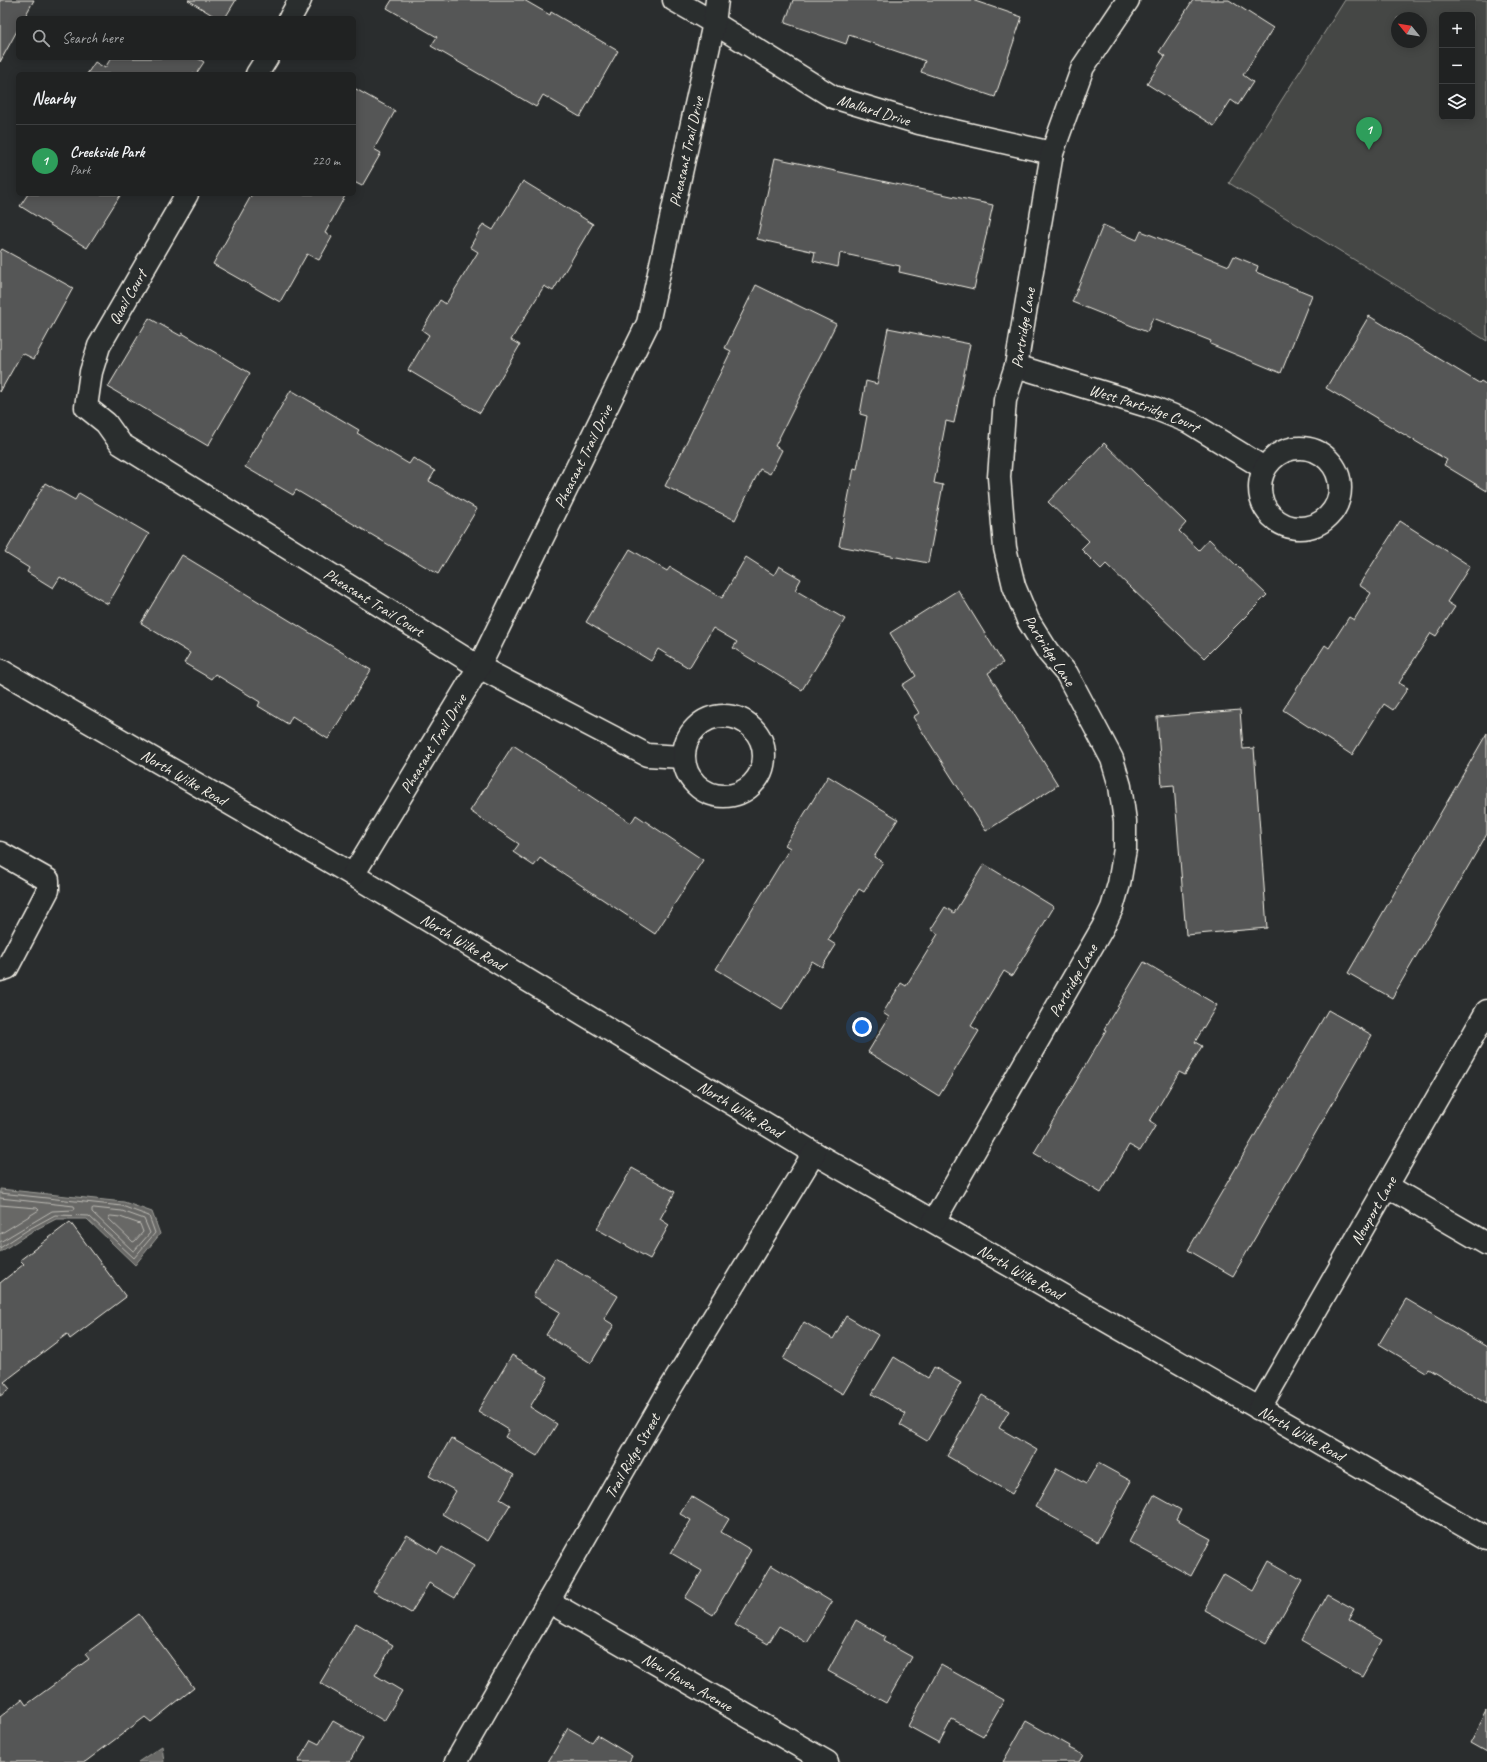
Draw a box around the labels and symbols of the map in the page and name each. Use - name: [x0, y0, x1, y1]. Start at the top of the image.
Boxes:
- north arrow: [1391, 12, 1427, 48]
- street label: Mallard Drive: [835, 90, 914, 131]
- street label: Pheasant Trail Drive: [665, 93, 709, 209]
- pin: 1: [1356, 117, 1382, 150]
- street label: Quail Court: [104, 264, 153, 329]
- street label: Partridge Lane: [1007, 285, 1040, 369]
- street label: West Partridge Court: [1087, 380, 1205, 438]
- street label: Pheasant Trail Drive: [550, 400, 618, 512]
- street label: Pheasant Trail Court: [320, 564, 429, 642]
- street label: Partridge Lane: [1019, 611, 1081, 691]
- street label: Pheasant Trail Drive: [396, 689, 472, 797]
- street label: North Wilke Road: [137, 745, 232, 812]
- street label: North Wilke Road: [417, 909, 511, 977]
- street label: Partridge Lane: [1045, 939, 1103, 1021]
- your location: [852, 1017, 872, 1037]
- street label: North Wilke Road: [694, 1076, 789, 1144]
- street label: Newport Lane: [1346, 1171, 1402, 1249]
- street label: North Wilke Road: [974, 1240, 1069, 1306]
- street label: North Wilke Road: [1255, 1401, 1350, 1468]
- street label: Trail Ridge Street: [600, 1409, 666, 1502]
- street label: New Haven Avenue: [638, 1648, 737, 1717]

